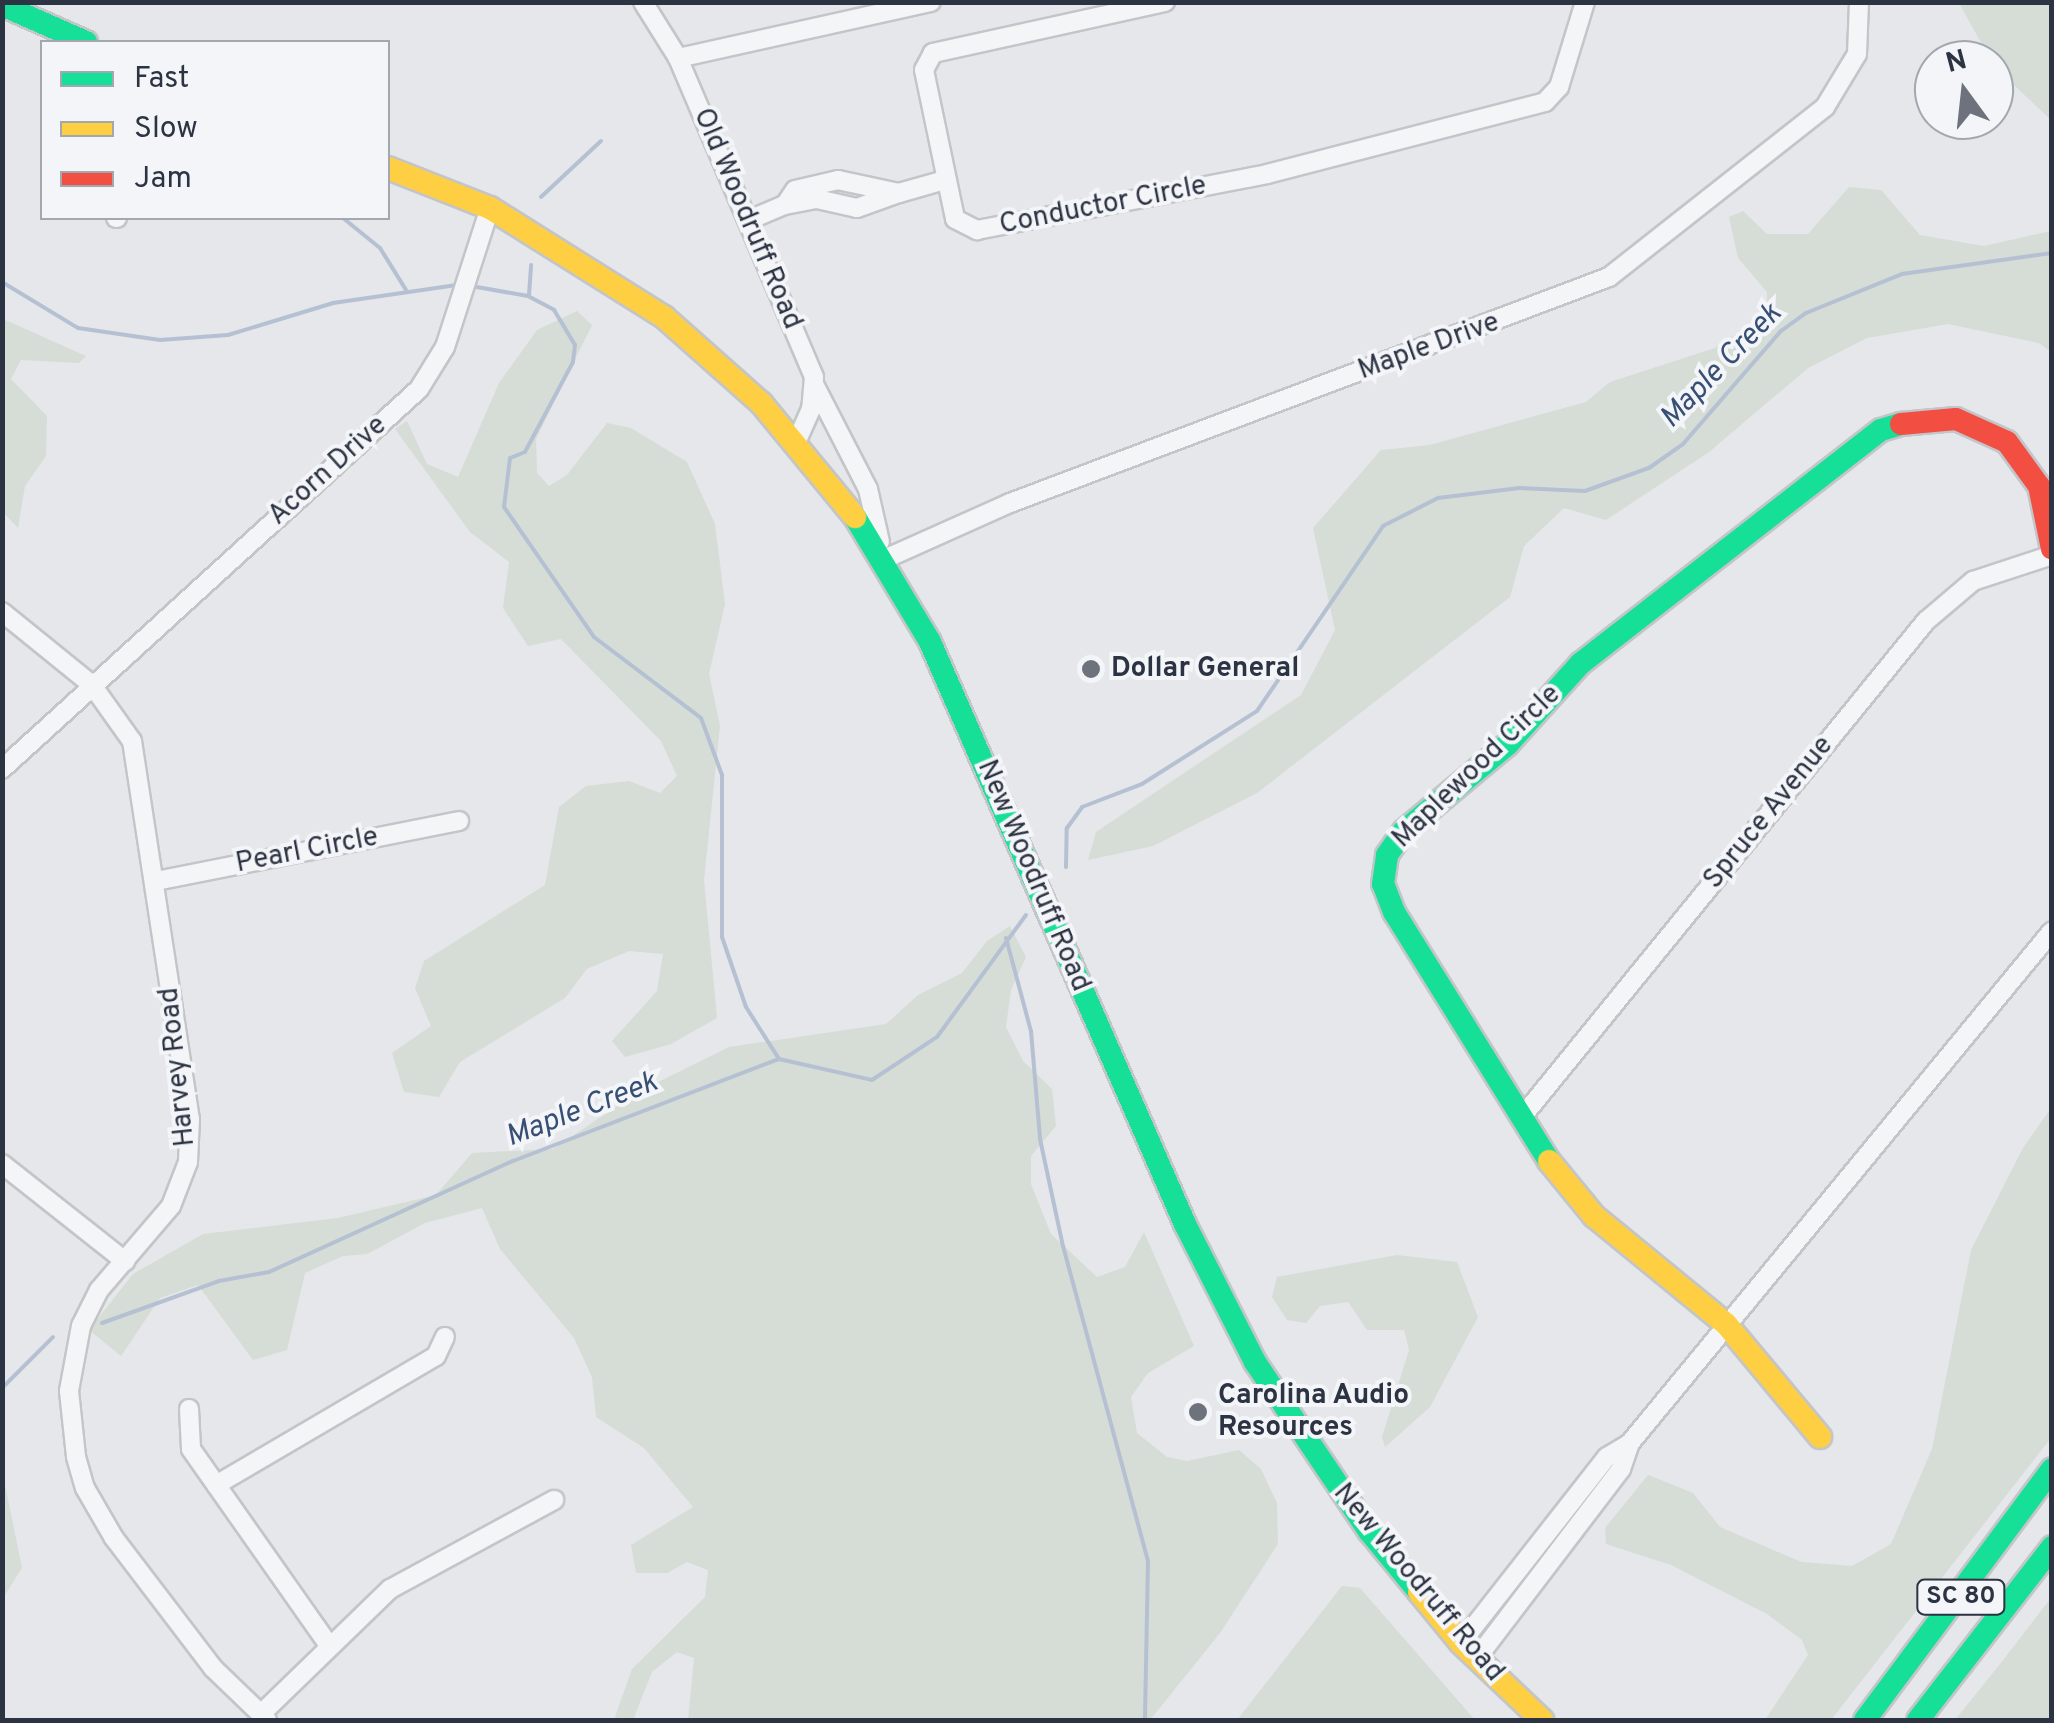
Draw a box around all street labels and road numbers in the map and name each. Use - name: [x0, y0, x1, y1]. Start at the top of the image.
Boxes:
- street label: Old Woodruff Road: [685, 103, 809, 335]
- street label: Conductor Circle: [997, 169, 1209, 243]
- street label: Maple Drive: [1354, 306, 1504, 388]
- street label: Acorn Drive: [262, 409, 394, 533]
- street label: Maplewood Circle: [1386, 678, 1568, 856]
- street label: Spruce Avenue: [1697, 729, 1841, 897]
- street label: New Woodruff Road: [969, 755, 1097, 997]
- street label: Pearl Circle: [233, 821, 381, 881]
- street label: Harvey Road: [153, 986, 203, 1148]
- street label: New Woodruff Road: [1325, 1477, 1511, 1689]
- road number: SC 80: [1916, 1577, 2006, 1617]

